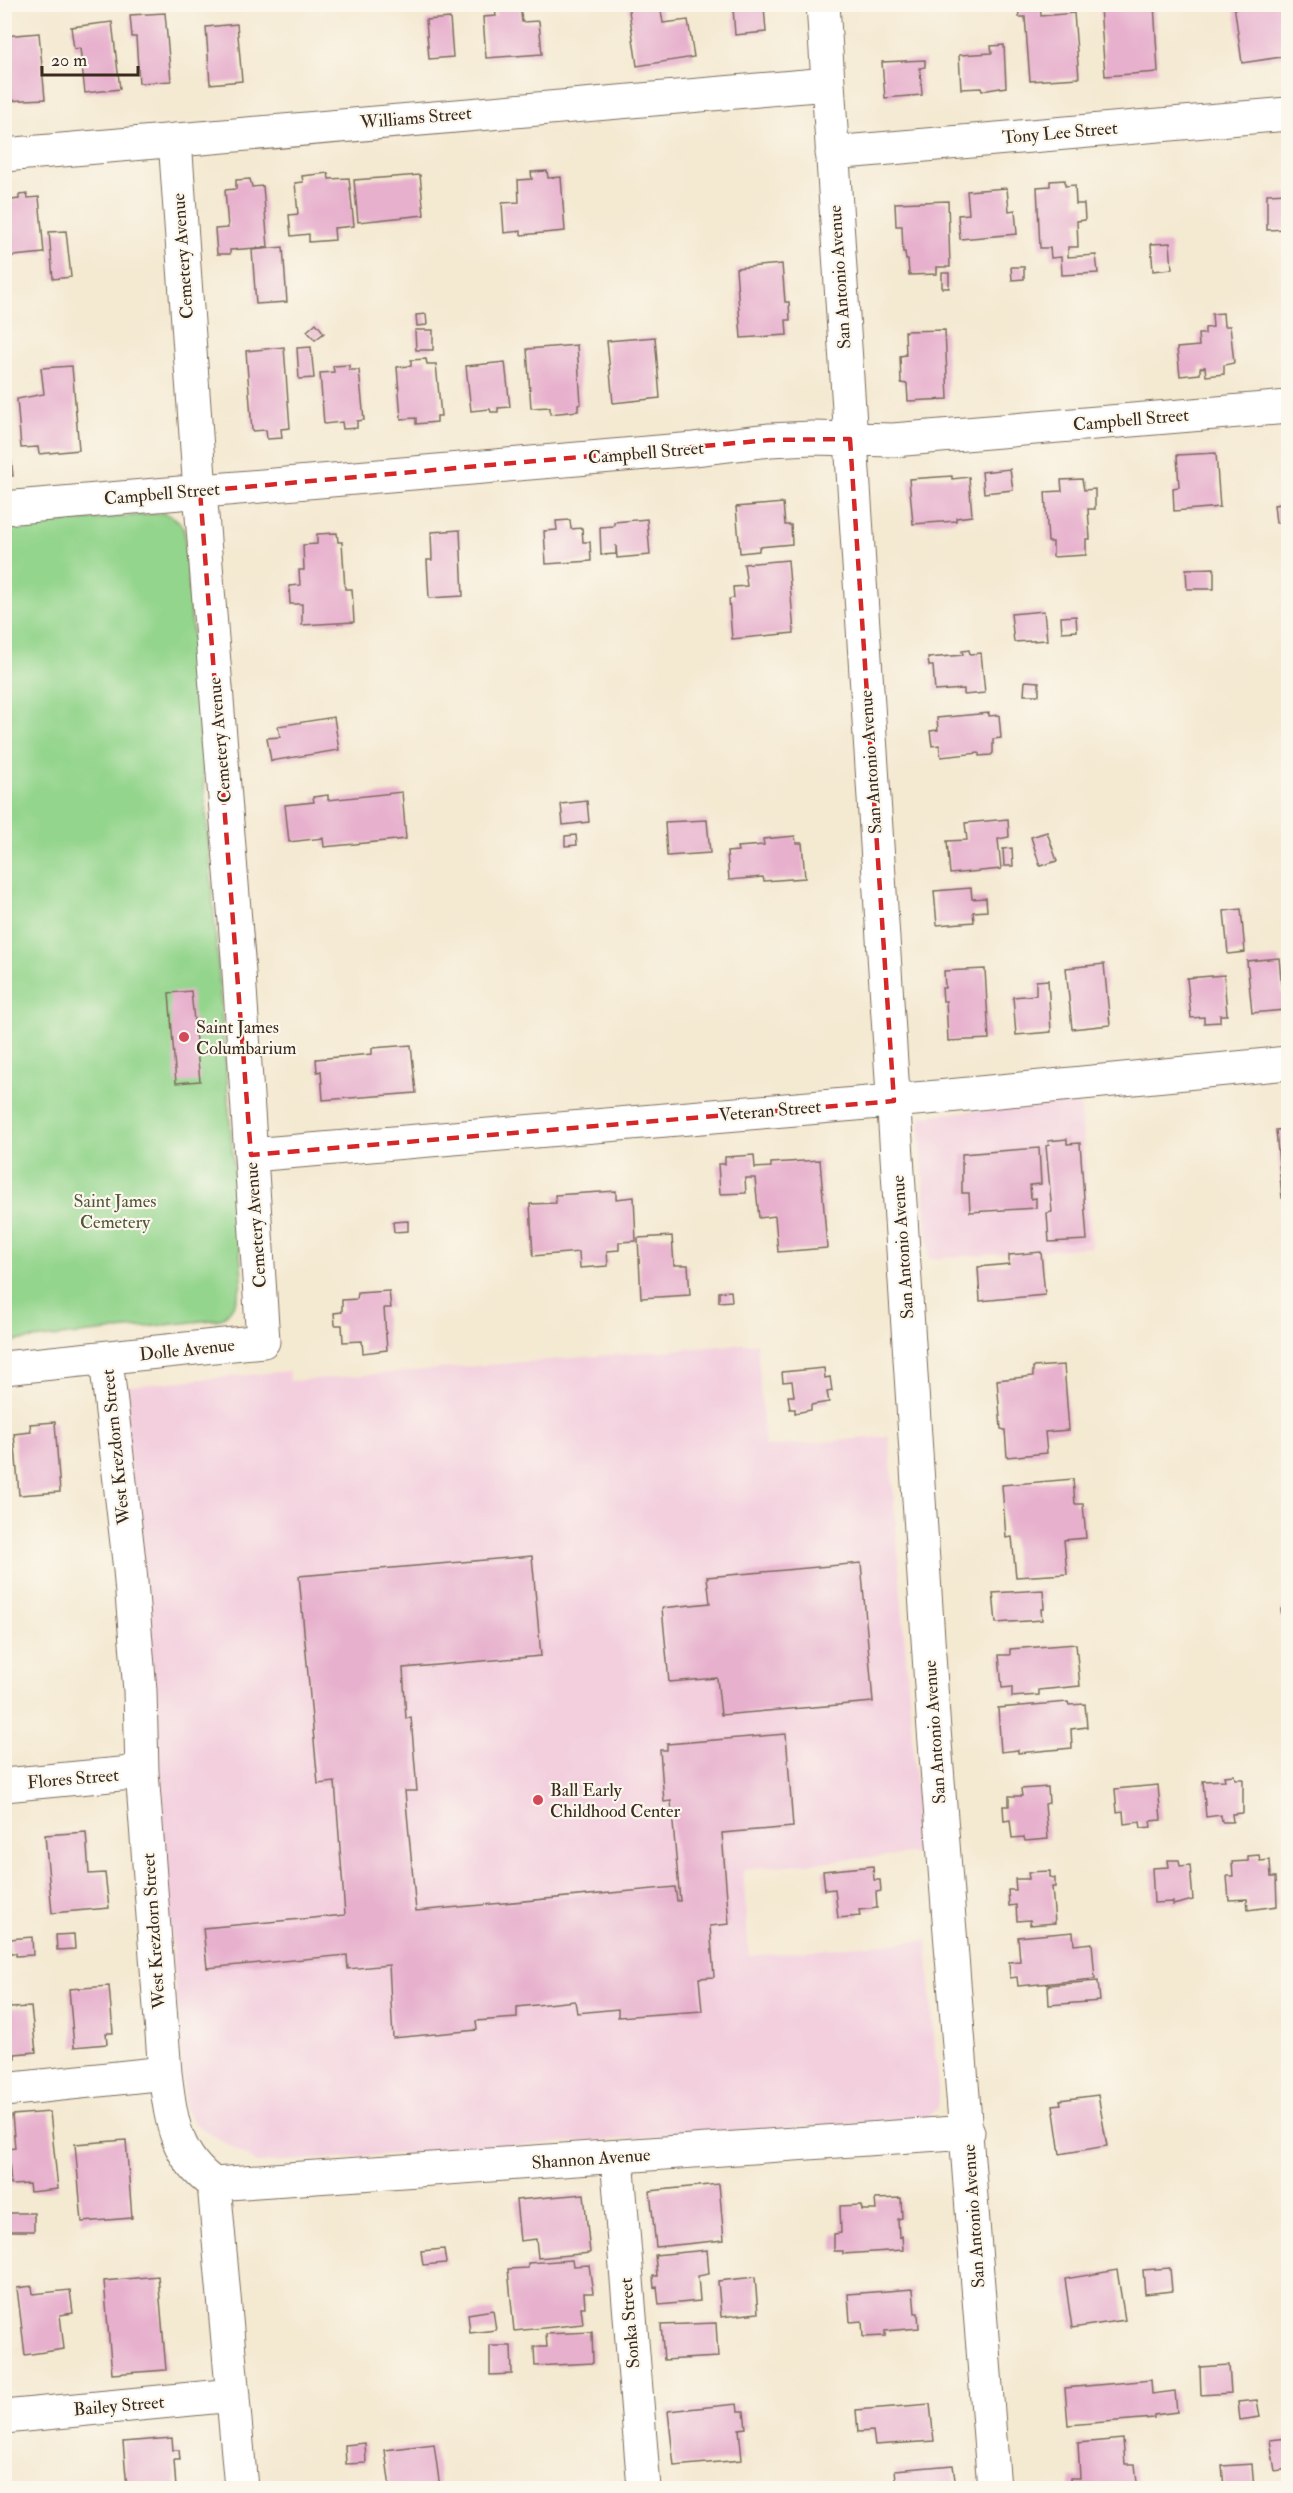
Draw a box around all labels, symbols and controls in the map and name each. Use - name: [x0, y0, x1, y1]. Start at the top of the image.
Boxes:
- scale bar: [42, 39, 138, 77]
- text: 20 m: [51, 49, 87, 72]
- street label: Williams Street: [358, 102, 473, 134]
- street label: Tony Lee Street: [1001, 116, 1119, 150]
- street label: Cemetery Avenue: [167, 192, 199, 320]
- street label: San Antonio Avenue: [823, 204, 856, 350]
- street label: Campbell Street: [1072, 403, 1190, 437]
- street label: Campbell Street: [587, 436, 705, 470]
- street label: Campbell Street: [103, 477, 221, 511]
- street label: Cemetery Avenue: [203, 676, 237, 804]
- street label: San Antonio Avenue: [854, 689, 887, 835]
- place label: Saint James Columbarium: [196, 1016, 296, 1060]
- marker: Saint James Columbarium: [177, 1030, 191, 1044]
- street label: Veteran Street: [718, 1095, 822, 1127]
- street label: Cemetery Avenue: [240, 1161, 272, 1289]
- street label: San Antonio Avenue: [886, 1174, 919, 1320]
- park label: Saint James Cemetery: [74, 1190, 156, 1234]
- street label: Dolle Avenue: [138, 1334, 236, 1366]
- street label: West Krezdorn Street: [96, 1368, 136, 1527]
- street label: San Antonio Avenue: [918, 1659, 951, 1805]
- street label: Flores Street: [26, 1764, 120, 1794]
- place label: Ball Early Childhood Center: [550, 1779, 680, 1823]
- marker: Ball Early Childhood Center: [531, 1793, 545, 1807]
- street label: West Krezdorn Street: [137, 1852, 171, 2011]
- street label: Shannon Avenue: [531, 2143, 652, 2175]
- street label: San Antonio Avenue: [957, 2143, 990, 2289]
- street label: Sonka Street: [615, 2277, 645, 2369]
- street label: Bailey Street: [73, 2391, 166, 2421]

